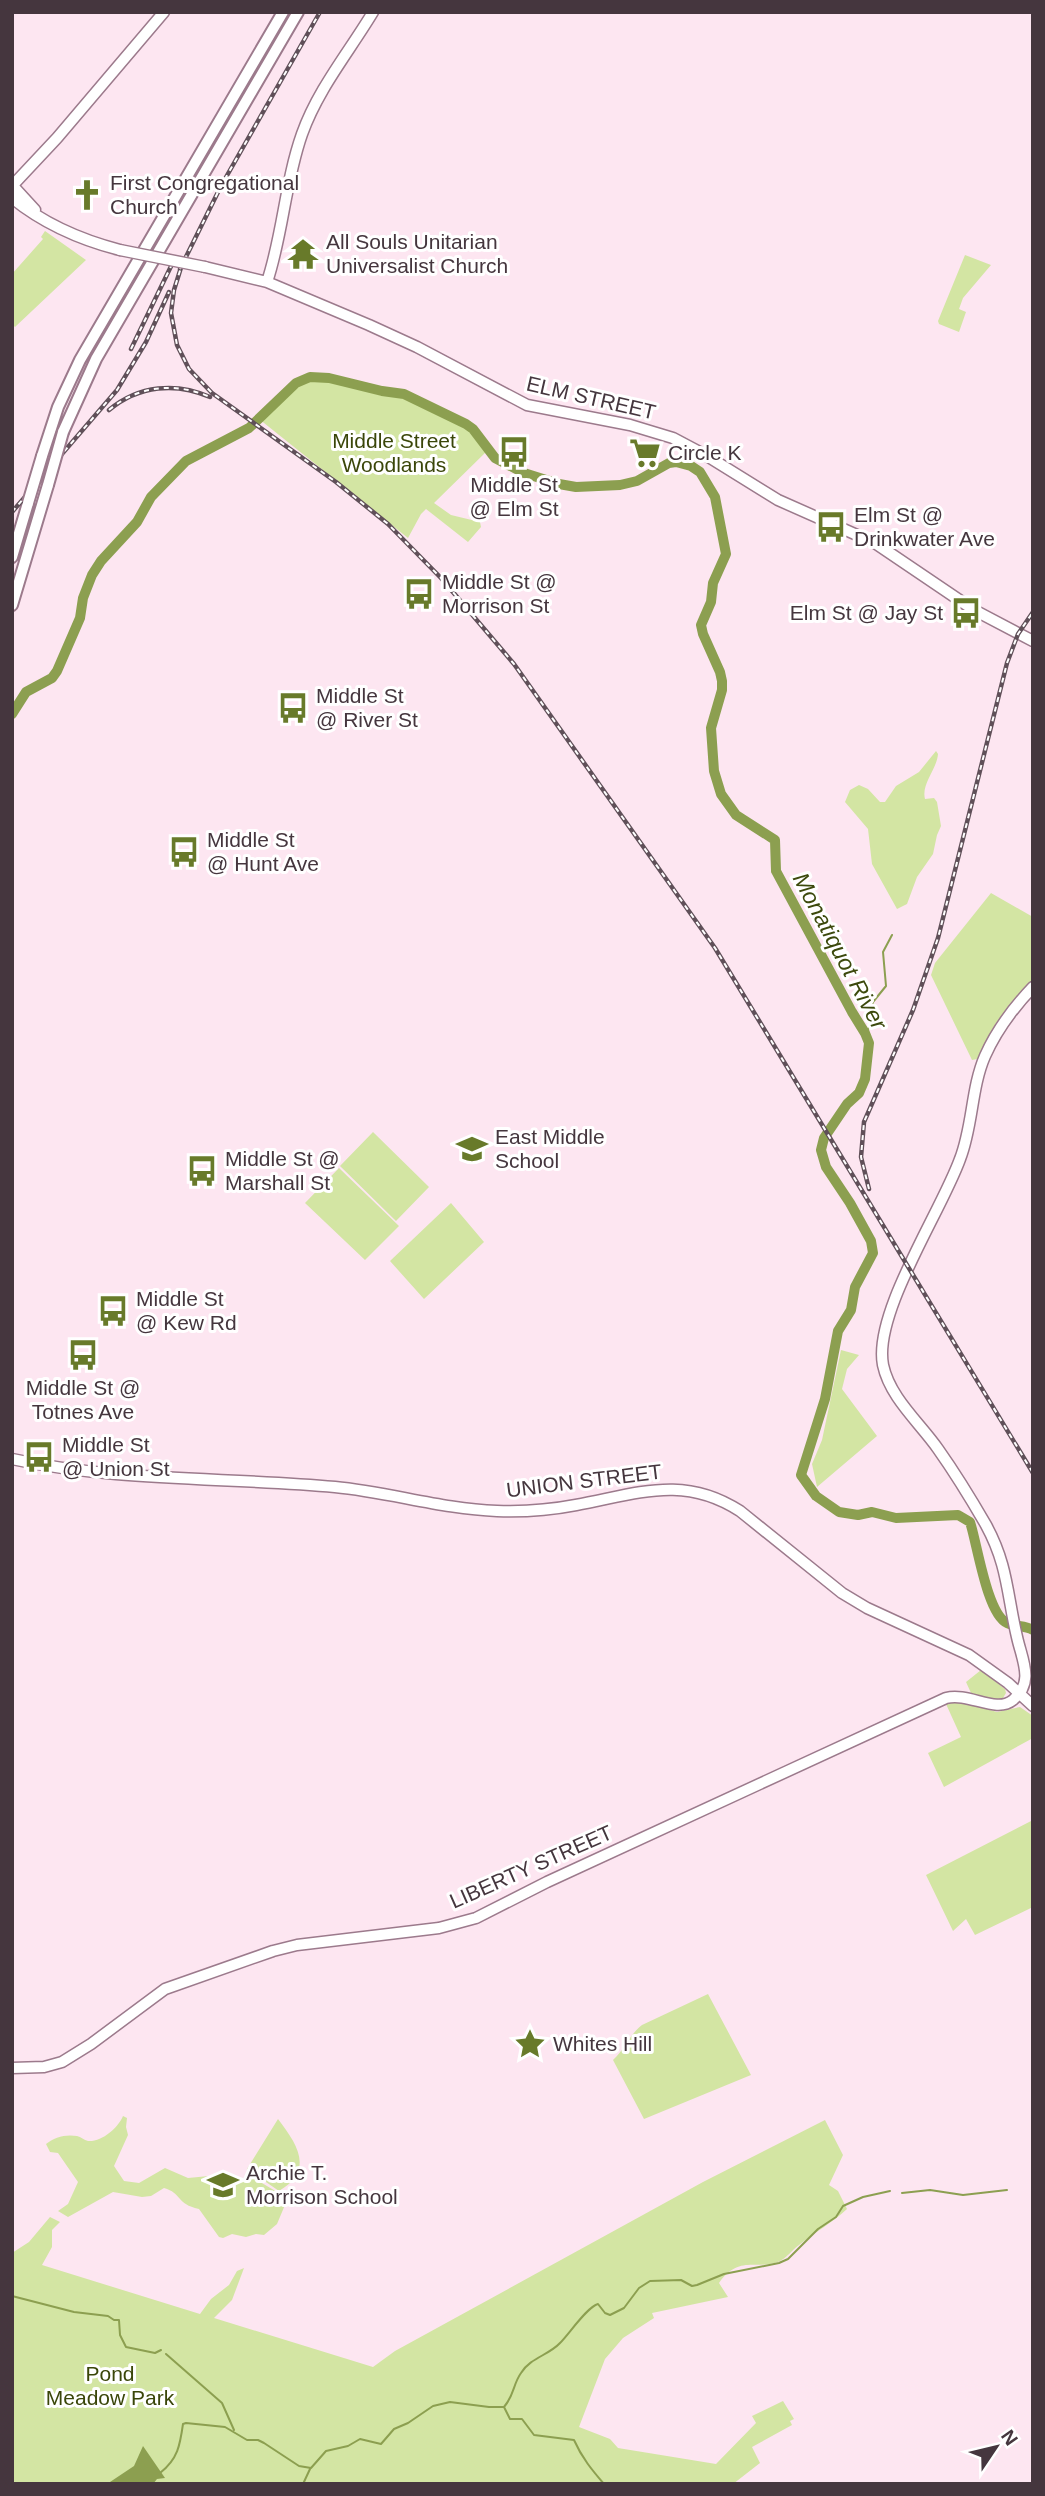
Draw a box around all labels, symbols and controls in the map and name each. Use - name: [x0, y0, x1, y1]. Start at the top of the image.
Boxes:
- place label: First Congregational Church: [110, 171, 299, 218]
- church icon: First Congregational Church: [70, 178, 104, 212]
- place label: All Souls Unitarian Universalist Church: [326, 230, 508, 277]
- temple icon: All Souls Unitarian Universalist Church: [286, 237, 320, 271]
- street label: ELM STREET: [524, 371, 658, 424]
- park label: Middle Street Woodlands: [332, 429, 456, 476]
- bus stop icon: Middle St @ Elm St: [497, 435, 531, 469]
- supermarket icon: Circle K: [628, 436, 662, 470]
- place label: Circle K: [668, 441, 742, 464]
- place label: Middle St @ Elm St: [470, 473, 559, 520]
- place label: Elm St @ Drinkwater Ave: [854, 503, 995, 550]
- bus stop icon: Elm St @ Drinkwater Ave: [814, 510, 848, 544]
- place label: Middle St @ Morrison St: [442, 570, 557, 617]
- bus stop icon: Middle St @ Morrison St: [402, 577, 436, 611]
- bus stop icon: Elm St @ Jay St: [949, 596, 983, 630]
- place label: Elm St @ Jay St: [790, 601, 943, 624]
- place label: Middle St @ River St: [316, 684, 418, 731]
- bus stop icon: Middle St @ River St: [276, 691, 310, 725]
- place label: Middle St @ Hunt Ave: [207, 828, 319, 875]
- bus stop icon: Middle St @ Hunt Ave: [167, 835, 201, 869]
- water label: Monatiquot River: [788, 868, 893, 1035]
- place label: East Middle School: [495, 1125, 605, 1172]
- school or university icon: East Middle School: [455, 1132, 489, 1166]
- place label: Middle St @ Marshall St: [225, 1147, 340, 1194]
- bus stop icon: Middle St @ Marshall St: [185, 1154, 219, 1188]
- place label: Middle St @ Kew Rd: [136, 1287, 237, 1334]
- bus stop icon: Middle St @ Kew Rd: [96, 1294, 130, 1328]
- bus stop icon: Middle St @ Totnes Ave: [66, 1338, 100, 1372]
- place label: Middle St @ Totnes Ave: [26, 1376, 140, 1423]
- place label: Middle St @ Union St: [62, 1433, 170, 1480]
- bus stop icon: Middle St @ Union St: [22, 1440, 56, 1474]
- street label: UNION STREET: [505, 1460, 663, 1501]
- street label: LIBERTY STREET: [446, 1820, 616, 1913]
- place icon: Whites Hill: [513, 2027, 547, 2061]
- place label: Whites Hill: [553, 2032, 652, 2055]
- place label: Archie T. Morrison School: [246, 2161, 398, 2208]
- school or university icon: Archie T. Morrison School: [206, 2168, 240, 2202]
- park label: Pond Meadow Park: [46, 2362, 175, 2409]
- north arrow: [961, 2412, 1031, 2482]
- text: N: [997, 2426, 1022, 2449]

